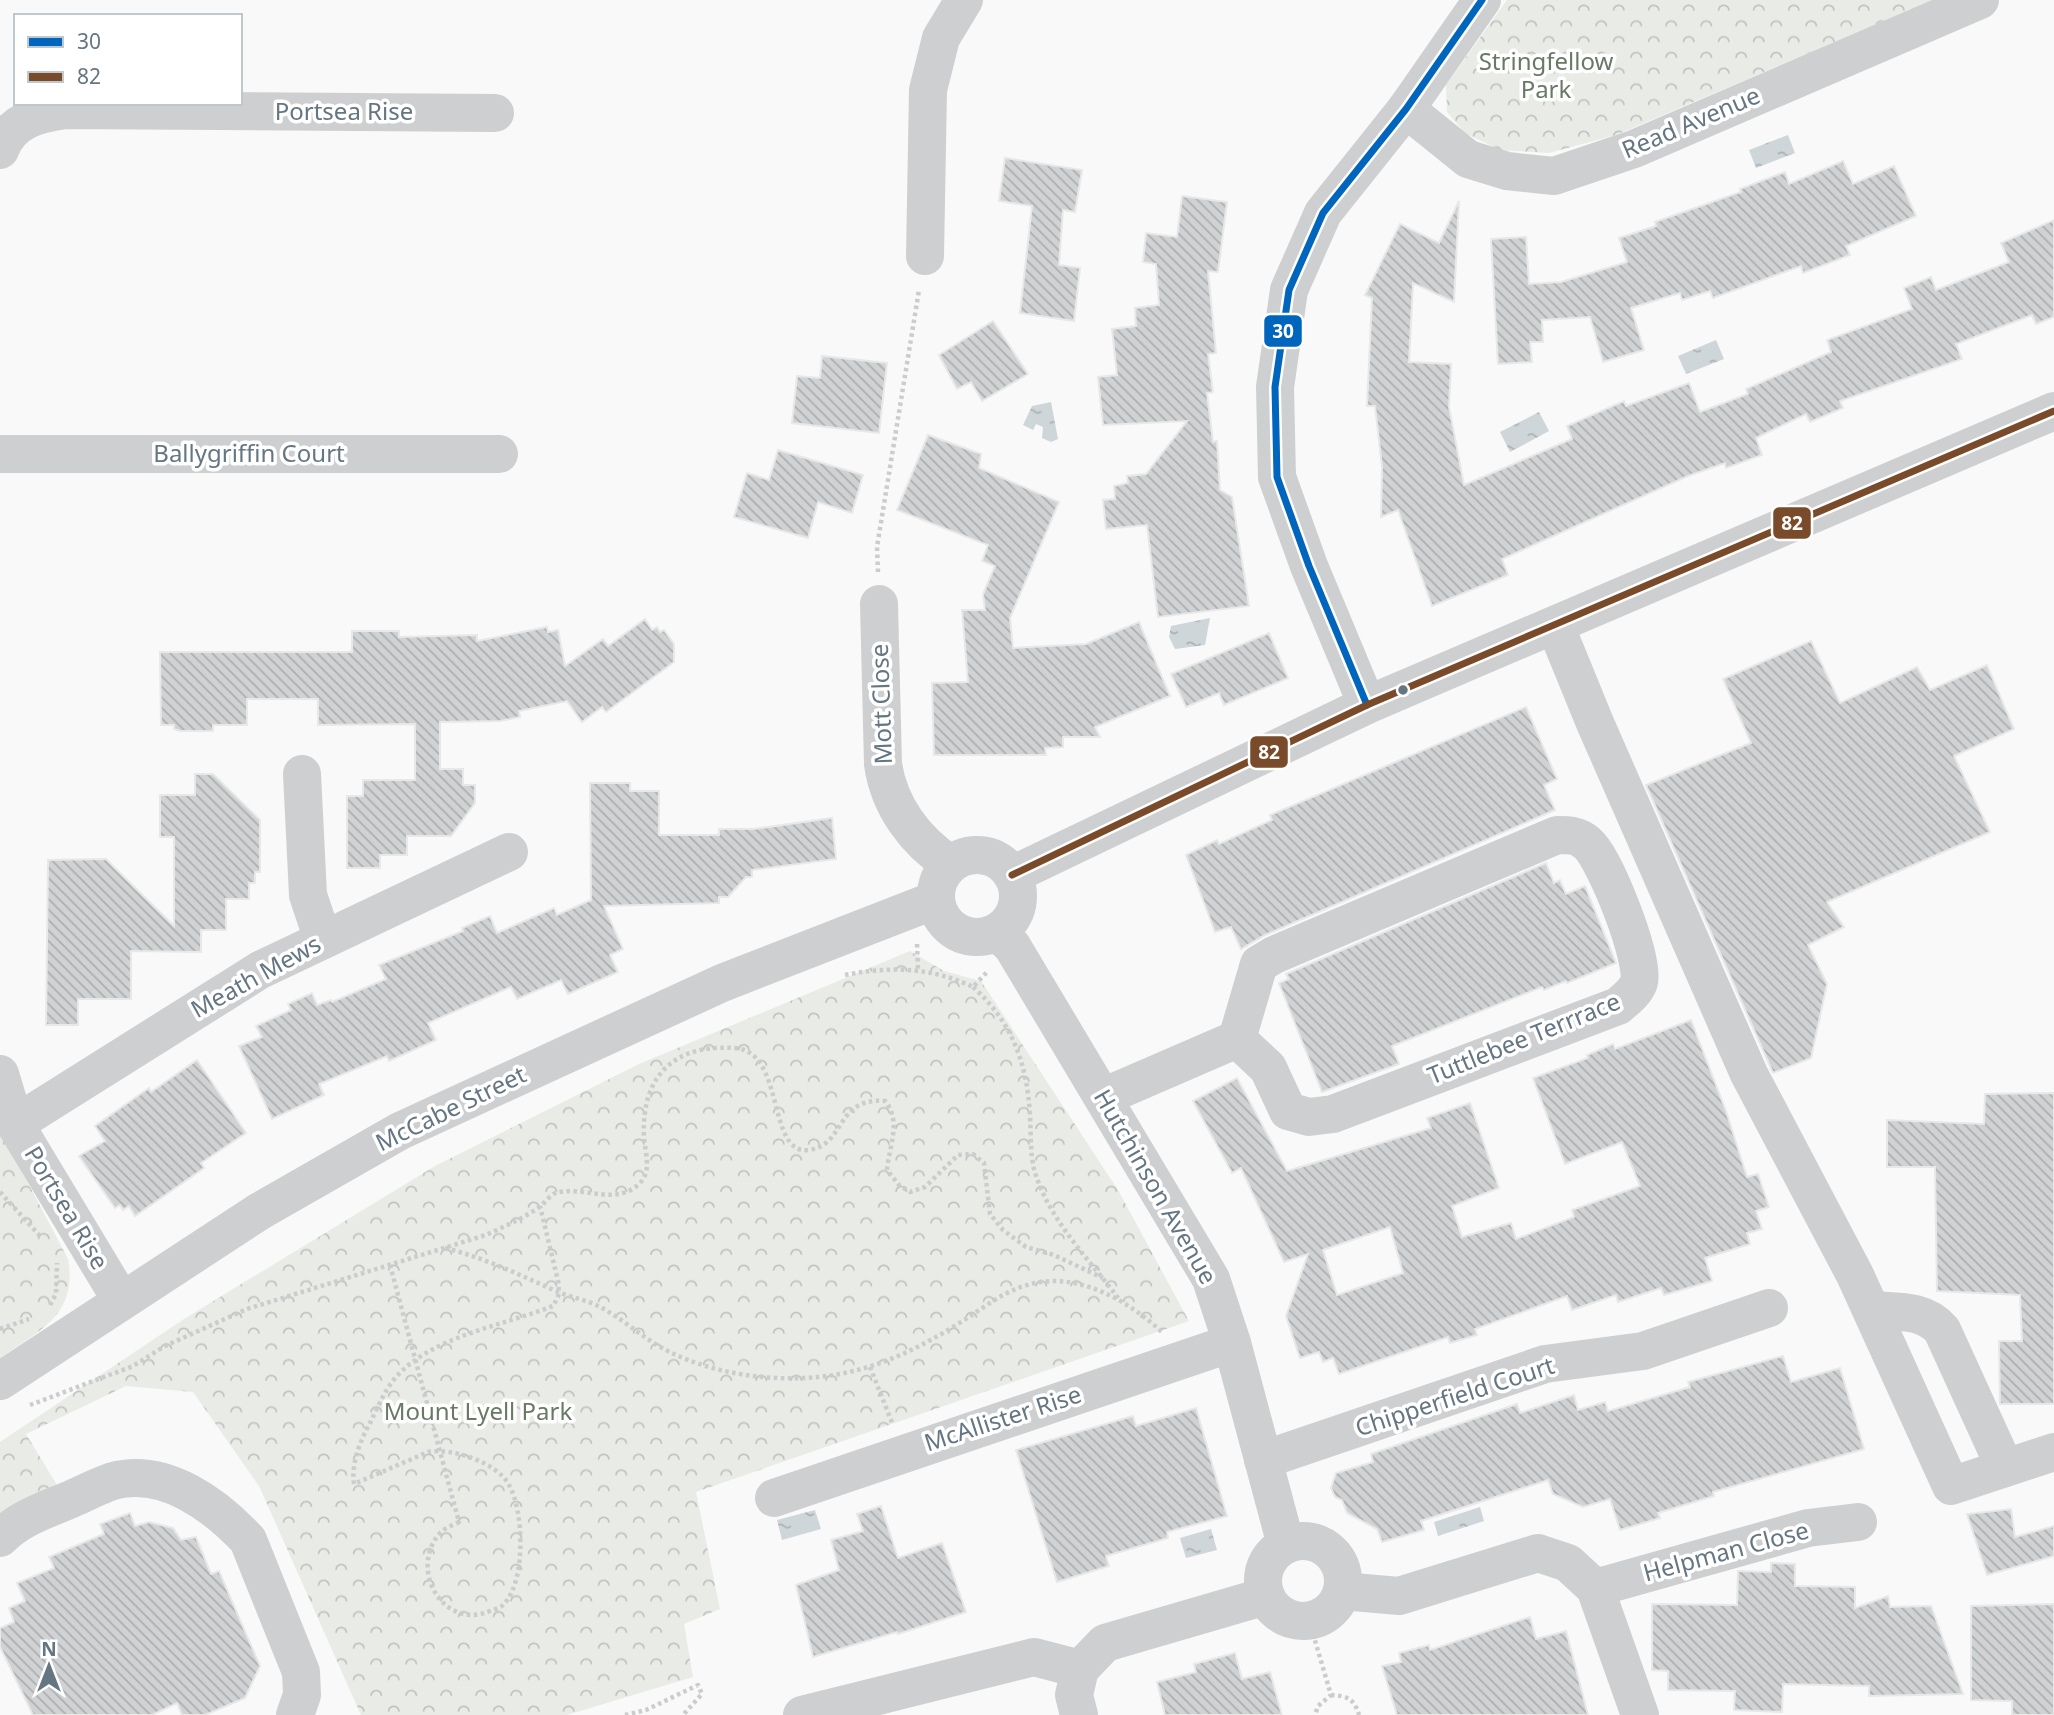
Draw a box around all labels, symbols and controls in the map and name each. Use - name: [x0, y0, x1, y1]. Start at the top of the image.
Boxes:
- legend: [14, 14, 242, 105]
- text: 30: [77, 27, 101, 55]
- park label: Stringfellow Park: [1479, 44, 1613, 105]
- text: 82: [77, 62, 101, 90]
- street label: Read Avenue: [1616, 78, 1765, 166]
- street label: Portsea Rise: [275, 94, 413, 127]
- line badge: 30: [1263, 314, 1303, 348]
- text: 30: [1272, 318, 1294, 344]
- street label: Ballygriffin Court: [153, 436, 345, 469]
- line badge: 82: [1772, 506, 1812, 540]
- text: 82: [1781, 510, 1803, 536]
- street label: Mott Close: [862, 643, 899, 765]
- unlabelled marker: [1396, 683, 1410, 697]
- line badge: 82: [1249, 735, 1289, 769]
- text: 82: [1258, 739, 1280, 765]
- street label: Meath Mews: [184, 926, 326, 1025]
- street label: Tuttlebee Terrrace: [1422, 984, 1625, 1091]
- street label: McCabe Street: [370, 1057, 531, 1158]
- street label: Hutchinson Avenue: [1087, 1083, 1226, 1290]
- street label: Portsea Rise: [17, 1139, 117, 1275]
- street label: Chipperfield Court: [1351, 1348, 1559, 1443]
- street label: McAllister Rise: [920, 1377, 1085, 1458]
- park label: Mount Lyell Park: [384, 1394, 572, 1427]
- street label: Helpman Close: [1639, 1513, 1812, 1589]
- north arrow: [14, 1631, 84, 1701]
- text: N: [41, 1636, 57, 1662]

